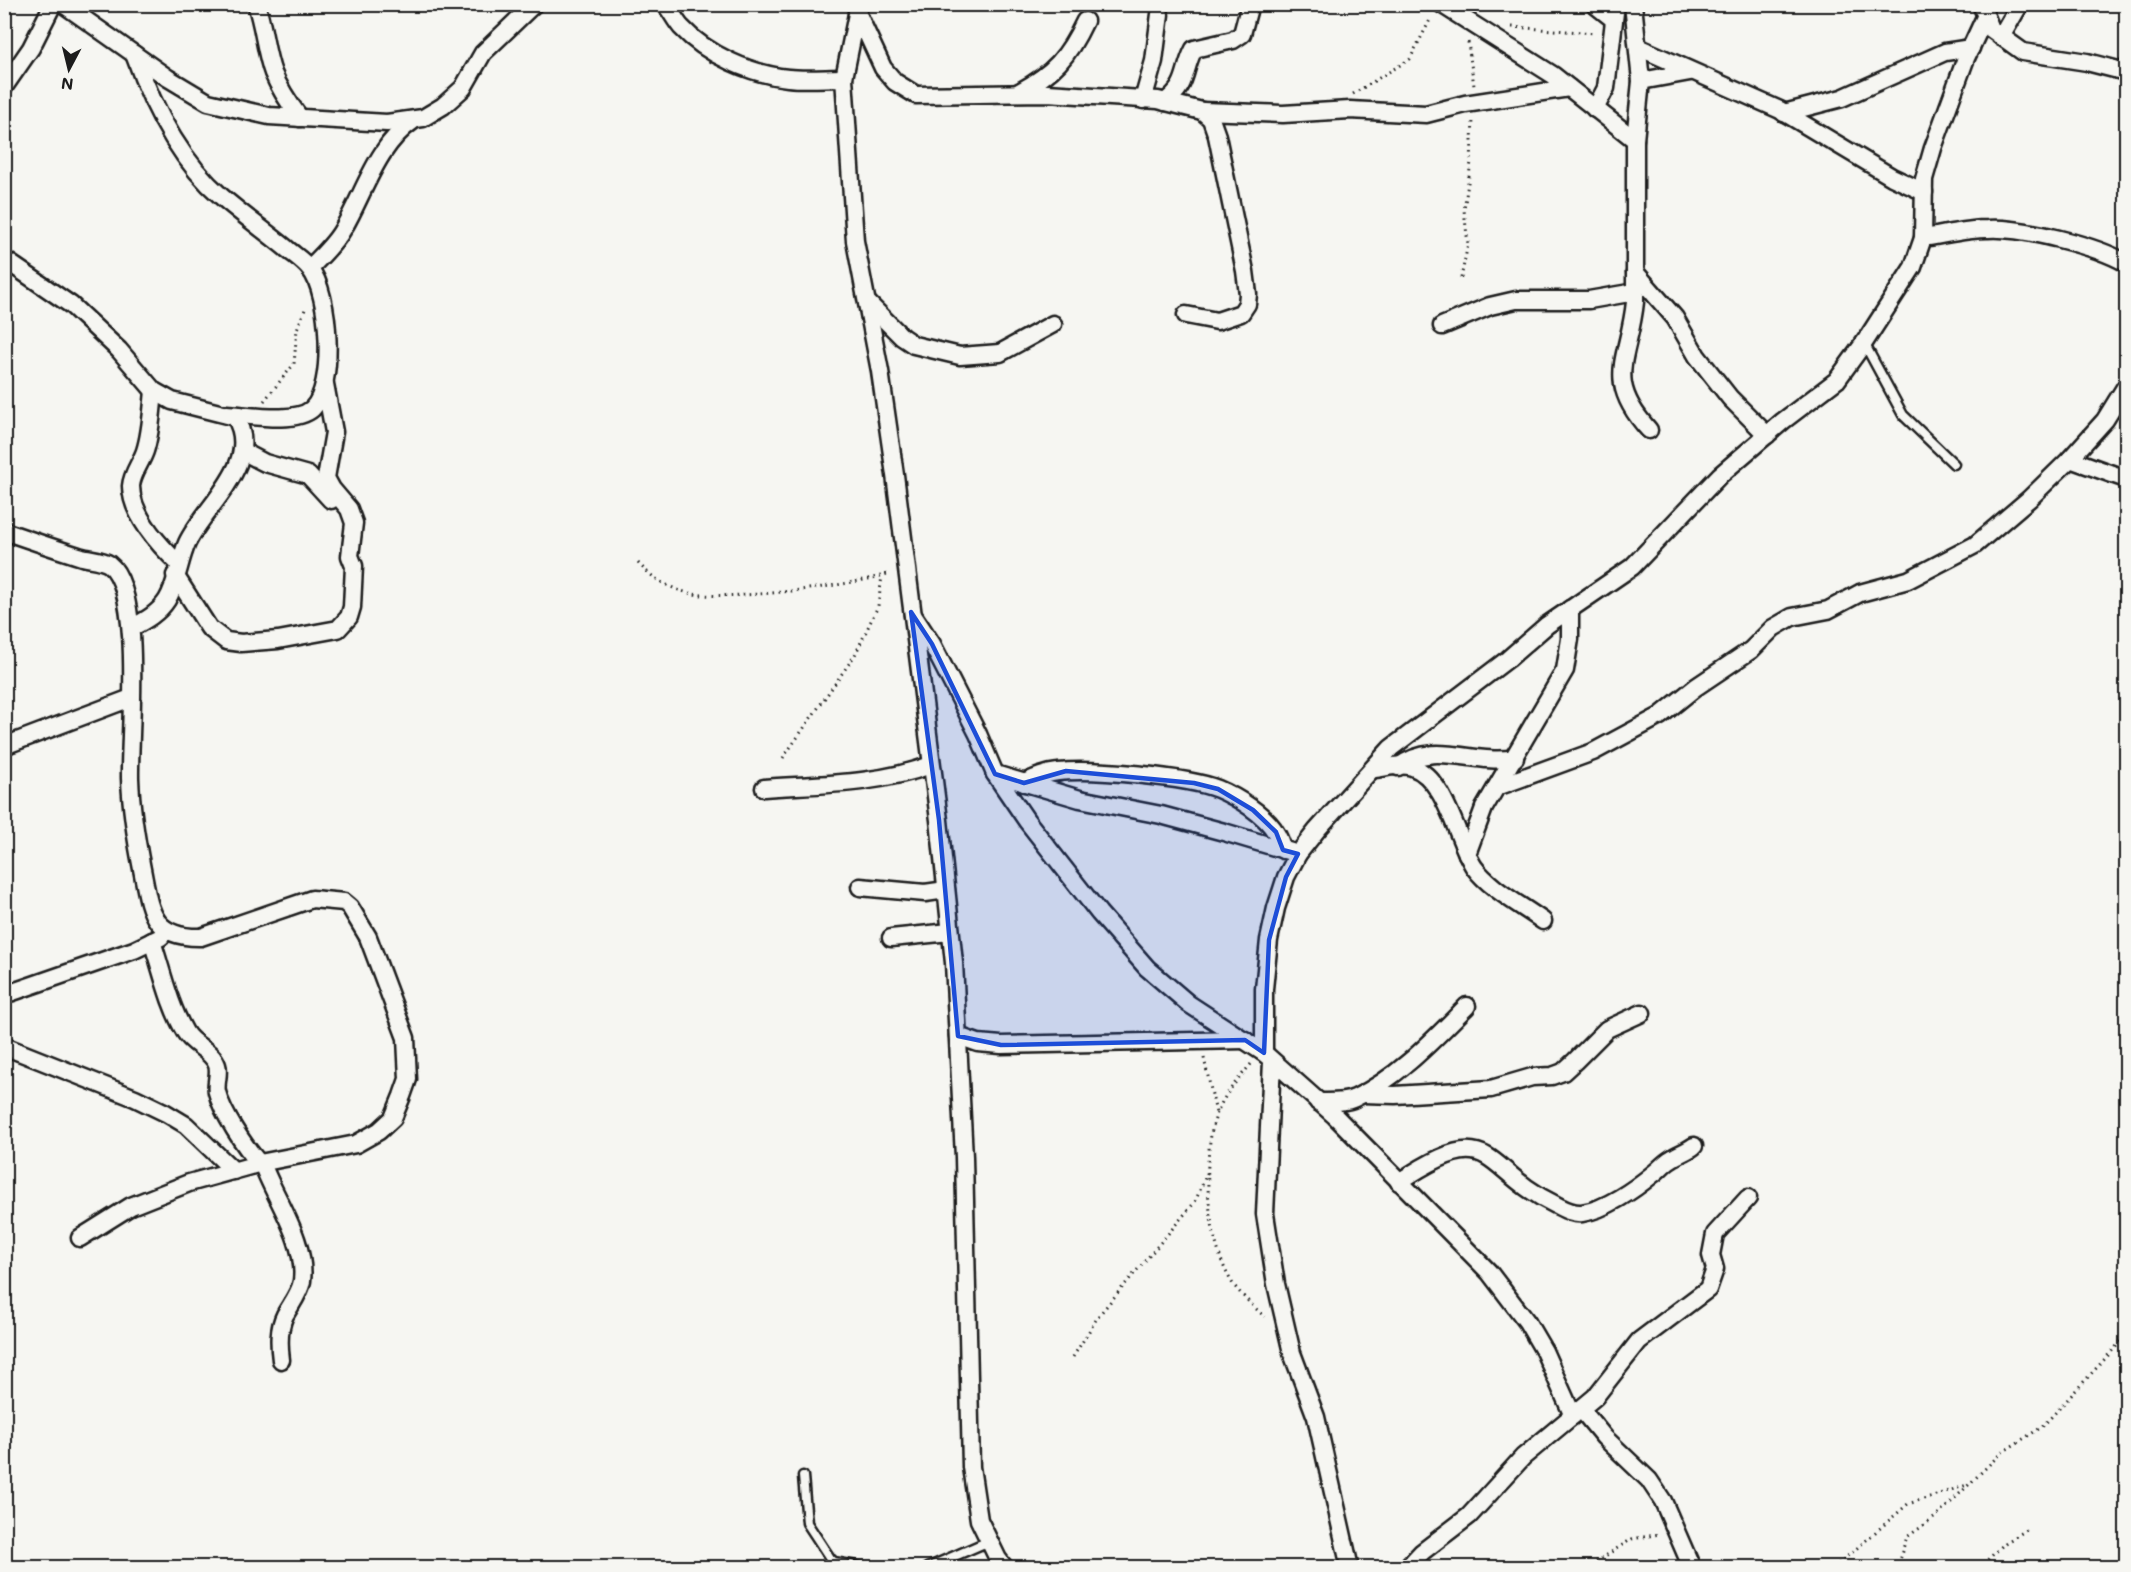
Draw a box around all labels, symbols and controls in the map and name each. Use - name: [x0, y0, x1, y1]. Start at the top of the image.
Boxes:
- north arrow: [39, 39, 99, 99]
- text: N: [60, 73, 74, 96]

